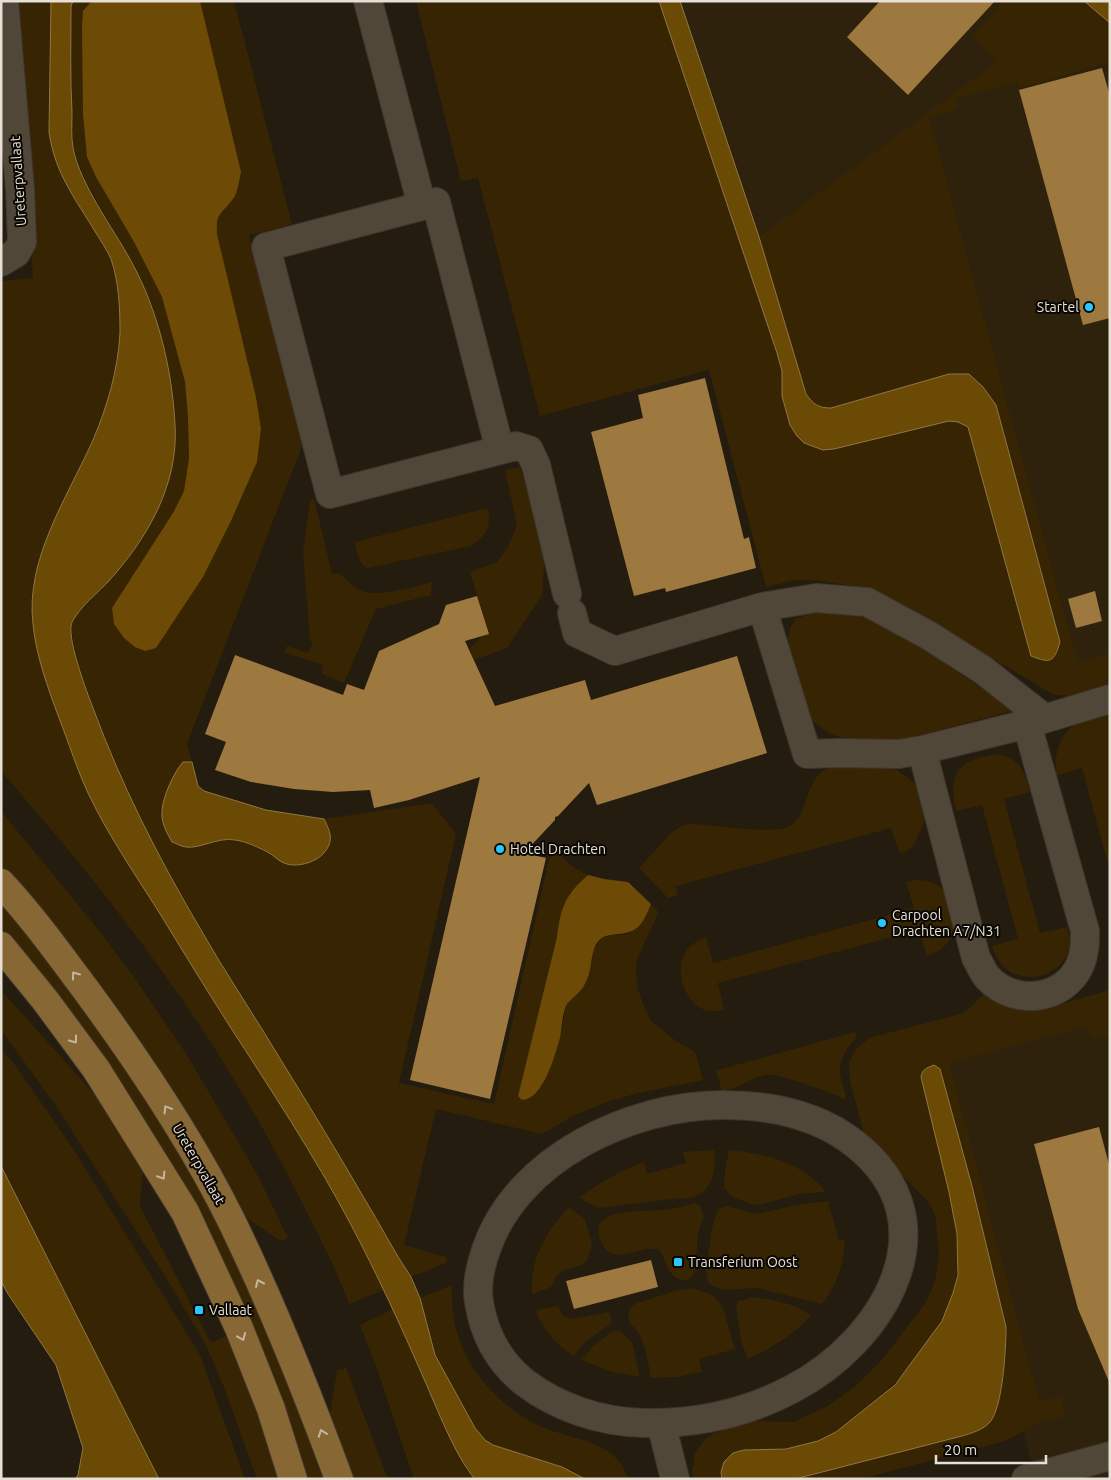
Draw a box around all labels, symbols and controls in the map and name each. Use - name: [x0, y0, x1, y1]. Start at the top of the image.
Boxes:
- street label: Ureterpvallaat: [7, 135, 29, 227]
- place label: Startel: [1037, 299, 1079, 315]
- marker: Startel: [1083, 301, 1095, 313]
- place label: Hotel Drachten: [510, 841, 606, 857]
- marker: Hotel Drachten: [494, 843, 506, 855]
- place label: Carpool Drachten A7/N31: [892, 907, 1001, 939]
- marker: Carpool Drachten A7/N31: [876, 917, 888, 929]
- one-way arrow: [72, 971, 81, 981]
- one-way arrow: [68, 1034, 77, 1043]
- one-way arrow: [164, 1105, 174, 1114]
- street label: Ureterpvallaat: [169, 1121, 229, 1208]
- one-way arrow: [156, 1171, 166, 1180]
- place label: Transferium Oost: [688, 1254, 798, 1270]
- marker: Transferium Oost: [672, 1256, 684, 1268]
- one-way arrow: [255, 1279, 266, 1288]
- place label: Vallaat: [209, 1302, 253, 1318]
- marker: Vallaat: [193, 1304, 205, 1316]
- one-way arrow: [236, 1332, 246, 1341]
- one-way arrow: [318, 1429, 328, 1438]
- scale bar: [936, 1432, 1046, 1464]
- text: 20 m: [944, 1441, 977, 1458]

